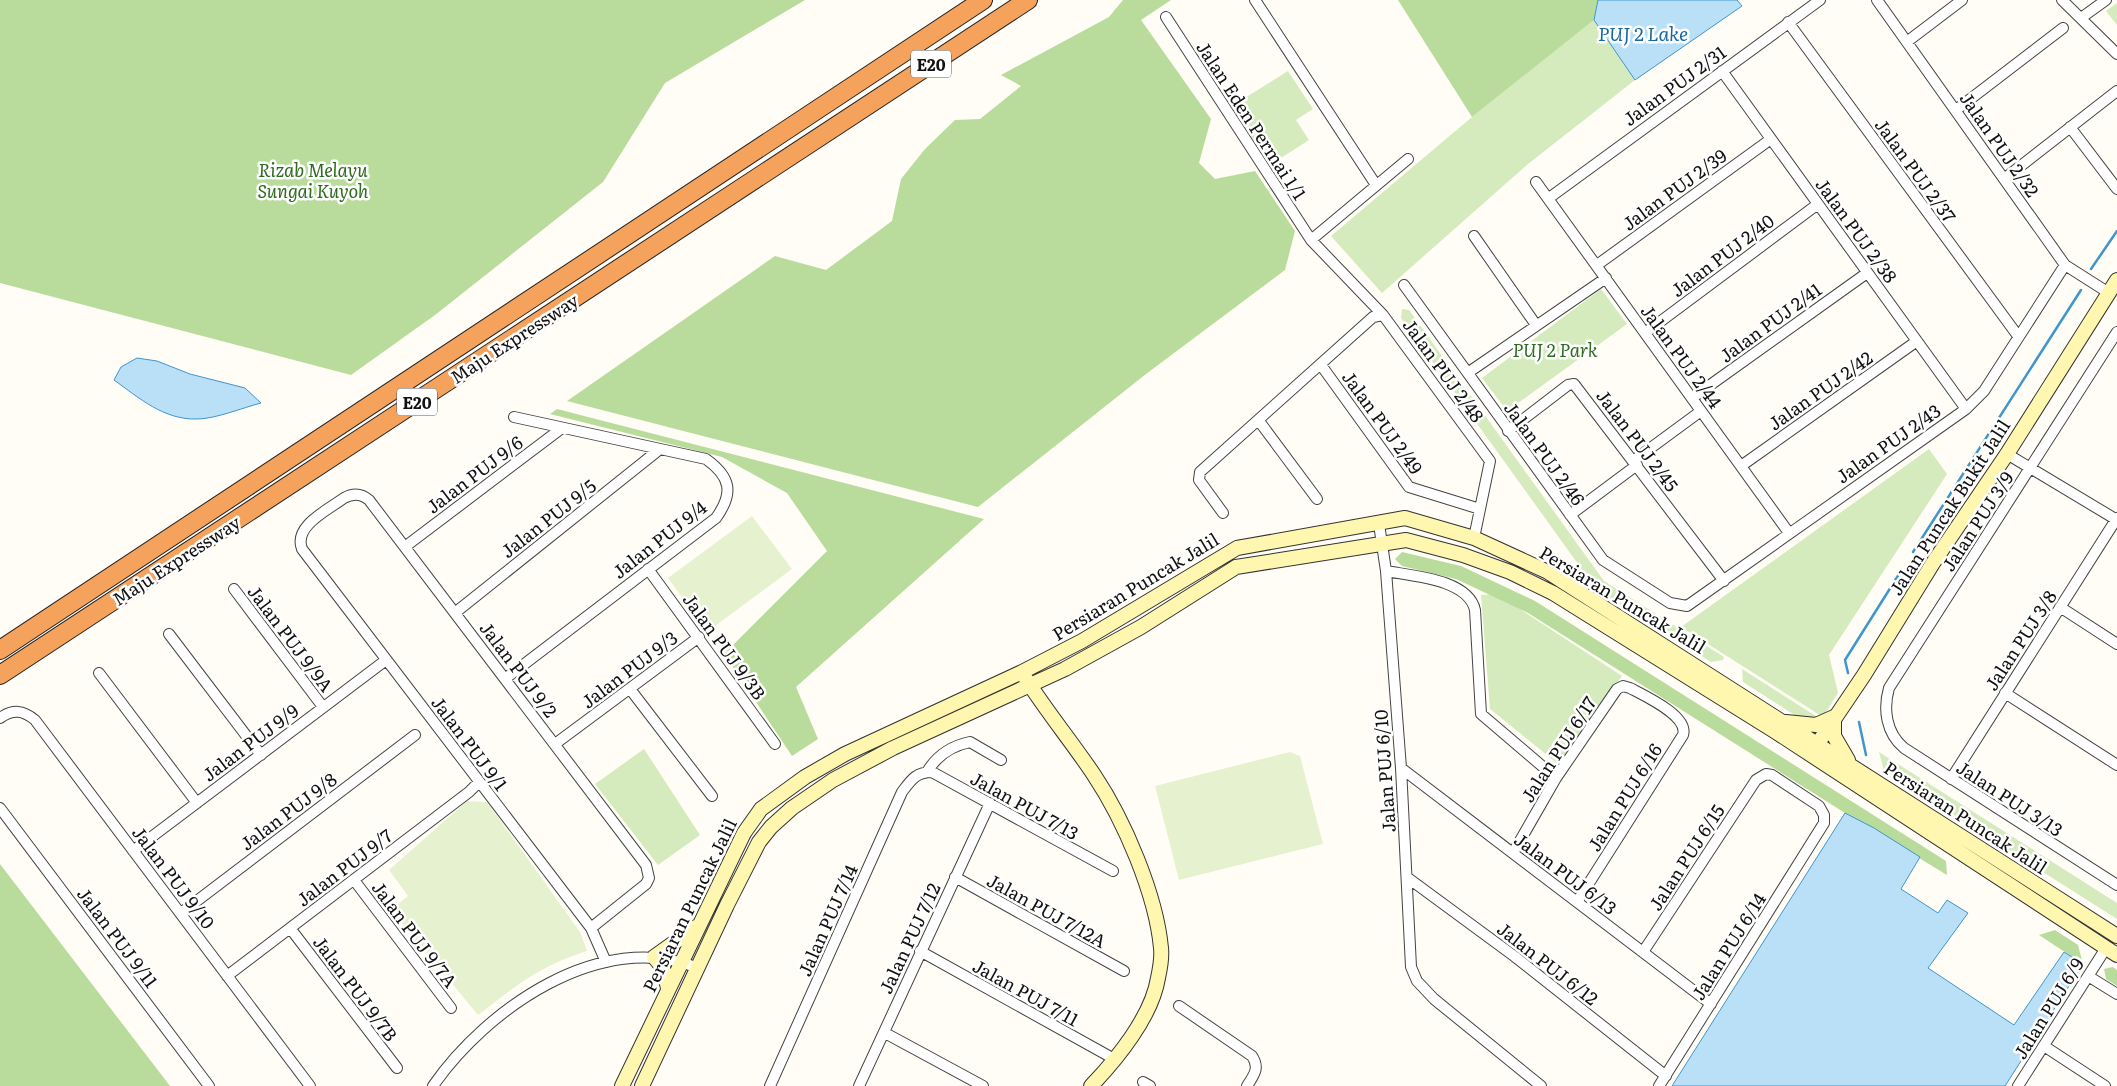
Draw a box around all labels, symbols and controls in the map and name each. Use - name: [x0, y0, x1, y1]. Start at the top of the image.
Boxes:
- water label: PUJ 2 Lake: [1598, 19, 1688, 47]
- street label: Jalan Eden Permai 1/1: [1190, 35, 1314, 205]
- street label: Jalan PUJ 2/31: [1617, 38, 1731, 132]
- road number: E20: [911, 51, 951, 78]
- street label: Jalan PUJ 2/32: [1954, 86, 2046, 202]
- street label: Jalan PUJ 2/37: [1869, 112, 1963, 228]
- street label: Jalan PUJ 2/39: [1616, 142, 1732, 236]
- park label: Rizab Melayu Sungai Kuyoh: [258, 156, 369, 204]
- street label: Jalan PUJ 2/38: [1810, 172, 1904, 288]
- street label: Jalan PUJ 2/40: [1665, 207, 1779, 303]
- street label: Jalan PUJ 2/41: [1713, 276, 1827, 368]
- street label: Maju Expressway: [445, 286, 584, 390]
- street label: Jalan PUJ 2/44: [1635, 298, 1729, 414]
- street label: Jalan PUJ 2/48: [1397, 312, 1491, 428]
- park label: PUJ 2 Park: [1512, 336, 1598, 363]
- street label: Jalan PUJ 2/42: [1762, 344, 1878, 436]
- street label: Jalan PUJ 2/49: [1336, 365, 1430, 479]
- street label: Jalan PUJ 2/45: [1590, 383, 1686, 497]
- road number: E20: [397, 388, 437, 416]
- street label: Jalan PUJ 2/46: [1498, 395, 1592, 511]
- street label: Jalan PUJ 2/43: [1830, 397, 1946, 489]
- street label: Jalan Puncak Bukit Jalil: [1882, 414, 2016, 600]
- street label: Jalan PUJ 9/6: [420, 428, 528, 519]
- street label: Jalan PUJ 3/9: [1934, 466, 2020, 576]
- street label: Jalan PUJ 9/5: [495, 472, 601, 564]
- street label: Jalan PUJ 9/4: [606, 493, 712, 585]
- street label: Maju Expressway: [107, 508, 246, 612]
- street label: Persiaran Puncak Jalil: [1047, 525, 1223, 647]
- street label: Persiaran Puncak Jalil: [1535, 538, 1711, 660]
- street label: Jalan PUJ 9/9A: [242, 579, 340, 697]
- street label: Jalan PUJ 3/8: [1977, 584, 2063, 696]
- street label: Jalan PUJ 9/3B: [677, 587, 773, 705]
- street label: Jalan PUJ 9/2: [474, 615, 564, 723]
- street label: Jalan PUJ 9/3: [575, 624, 683, 714]
- street label: Jalan PUJ 9/1: [425, 690, 515, 796]
- street label: Jalan PUJ 6/17: [1514, 691, 1602, 807]
- street label: Jalan PUJ 9/9: [196, 697, 304, 787]
- street label: Jalan PUJ 6/10: [1366, 709, 1402, 833]
- street label: Jalan PUJ 6/16: [1580, 738, 1668, 856]
- street label: Jalan PUJ 3/13: [1951, 753, 2069, 843]
- street label: Persiaran Puncak Jalil: [1879, 754, 2053, 880]
- street label: Jalan PUJ 7/13: [966, 764, 1084, 846]
- street label: Jalan PUJ 9/8: [234, 766, 342, 856]
- street label: Jalan PUJ 6/15: [1641, 799, 1731, 915]
- street label: Persiaran Puncak Jalil: [635, 814, 743, 996]
- street label: Jalan PUJ 9/10: [126, 820, 222, 934]
- street label: Jalan PUJ 9/7: [290, 822, 398, 912]
- street label: Jalan PUJ 6/13: [1509, 825, 1623, 921]
- street label: Jalan PUJ 7/14: [790, 860, 864, 980]
- street label: Jalan PUJ 7/12A: [982, 866, 1112, 954]
- street label: Jalan PUJ 9/7A: [366, 875, 464, 993]
- street label: Jalan PUJ 7/12: [872, 878, 946, 998]
- street label: Jalan PUJ 9/11: [71, 881, 165, 993]
- street label: Jalan PUJ 6/14: [1684, 887, 1772, 1005]
- street label: Jalan PUJ 6/12: [1492, 915, 1604, 1011]
- street label: Jalan PUJ 9/7B: [307, 929, 405, 1047]
- street label: Jalan PUJ 7/11: [968, 952, 1084, 1032]
- street label: Jalan PUJ 6/9: [2006, 952, 2090, 1064]

